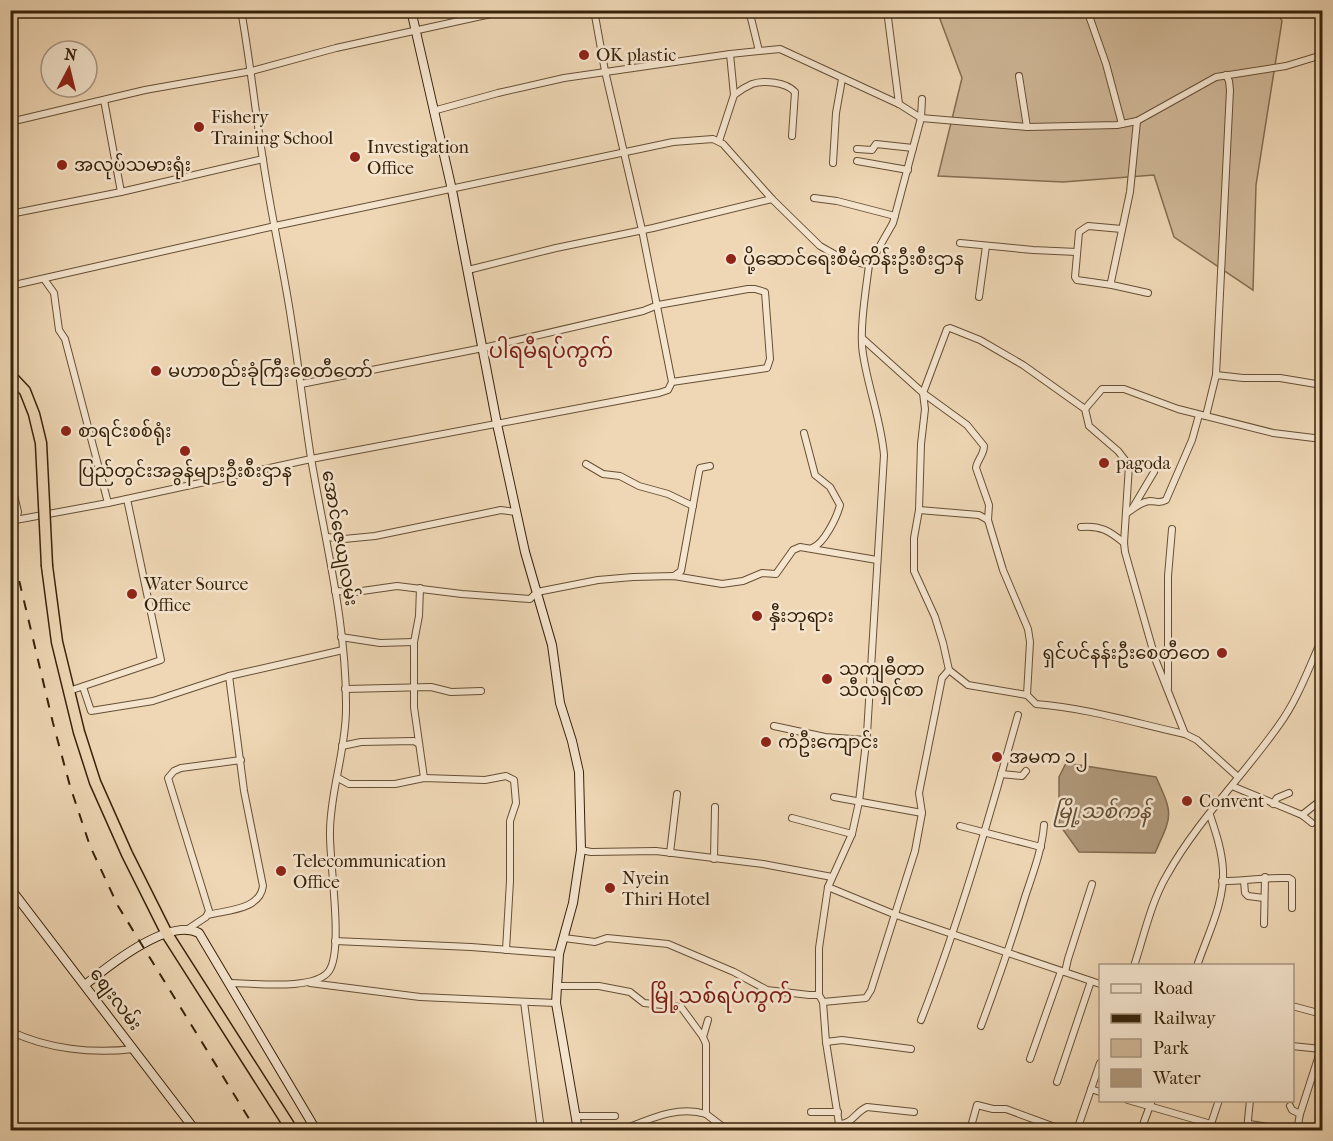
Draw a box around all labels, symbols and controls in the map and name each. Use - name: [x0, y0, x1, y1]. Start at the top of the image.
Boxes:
- north arrow: [39, 39, 99, 99]
- text: N: [64, 44, 79, 65]
- place label: OK plastic: [596, 45, 676, 66]
- marker: OK plastic: [577, 48, 591, 62]
- place label: Fishery Training School: [211, 107, 333, 149]
- marker: Fishery Training School: [192, 120, 206, 134]
- place label: Investigation Office: [367, 137, 470, 179]
- marker: Investigation Office: [348, 150, 362, 164]
- place label: အလုပ်သမားရုံး: [74, 152, 191, 180]
- marker: အလုပ်သမားရုံး: [55, 158, 69, 172]
- place label: ပို့ဆောင်ရေးစီမံကိန်းဦးစီးဌာန: [743, 245, 964, 274]
- marker: ပို့ဆောင်ရေးစီမံကိန်းဦးစီးဌာန: [724, 252, 738, 266]
- district label: ပါရမီရပ်ကွက်: [489, 335, 613, 368]
- place label: မဟာစည်းခုံကြီးစေတီတော်: [168, 357, 373, 386]
- marker: မဟာစည်းခုံကြီးစေတီတော်: [149, 364, 163, 378]
- place label: စာရင်းစစ်ရုံး: [78, 418, 171, 446]
- marker: စာရင်းစစ်ရုံး: [59, 424, 73, 438]
- marker: ပြည်တွင်းအခွန်များဦးစီးဌာန: [178, 444, 192, 458]
- place label: pagoda: [1115, 453, 1172, 474]
- marker: pagoda: [1097, 456, 1111, 470]
- place label: ပြည်တွင်းအခွန်များဦးစီးဌာန: [78, 457, 292, 486]
- street label: အောင်ဇေယျလမ်း: [313, 468, 365, 608]
- place label: Water Source Office: [143, 574, 249, 616]
- marker: Water Source Office: [125, 587, 139, 601]
- place label: နှီးဘုရား: [769, 602, 834, 631]
- marker: နှီးဘုရား: [750, 609, 764, 623]
- place label: ရှင်ပင်နန်းဦးစေတီတေ: [1042, 639, 1210, 668]
- marker: ရှင်ပင်နန်းဦးစေတီတေ: [1215, 646, 1229, 660]
- place label: သကျဓီတာ သီလရှင်စာ: [839, 655, 925, 705]
- marker: သကျဓီတာ သီလရှင်စာ: [820, 672, 834, 686]
- place label: ကံဦးကျောင်း: [778, 729, 878, 757]
- marker: ကံဦးကျောင်း: [759, 735, 773, 749]
- place label: အမက ၁၂: [1009, 747, 1088, 772]
- marker: အမက ၁၂: [990, 750, 1004, 764]
- place label: Convent: [1199, 791, 1265, 812]
- marker: Convent: [1180, 794, 1194, 808]
- water label: မြို့သစ်ကန်: [1053, 797, 1154, 828]
- place label: Telecommunication Office: [293, 851, 447, 893]
- marker: Telecommunication Office: [274, 864, 288, 878]
- place label: Nyein Thiri Hotel: [622, 868, 710, 910]
- marker: Nyein Thiri Hotel: [603, 881, 617, 895]
- street label: စျေးလမ်း: [82, 962, 148, 1037]
- legend: [1099, 964, 1294, 1102]
- text: Road: [1153, 978, 1193, 999]
- district label: မြို့သစ်ရပ်ကွက်: [650, 980, 792, 1013]
- text: Railway: [1153, 1008, 1217, 1029]
- text: Park: [1153, 1038, 1190, 1059]
- text: Water: [1152, 1068, 1201, 1089]

